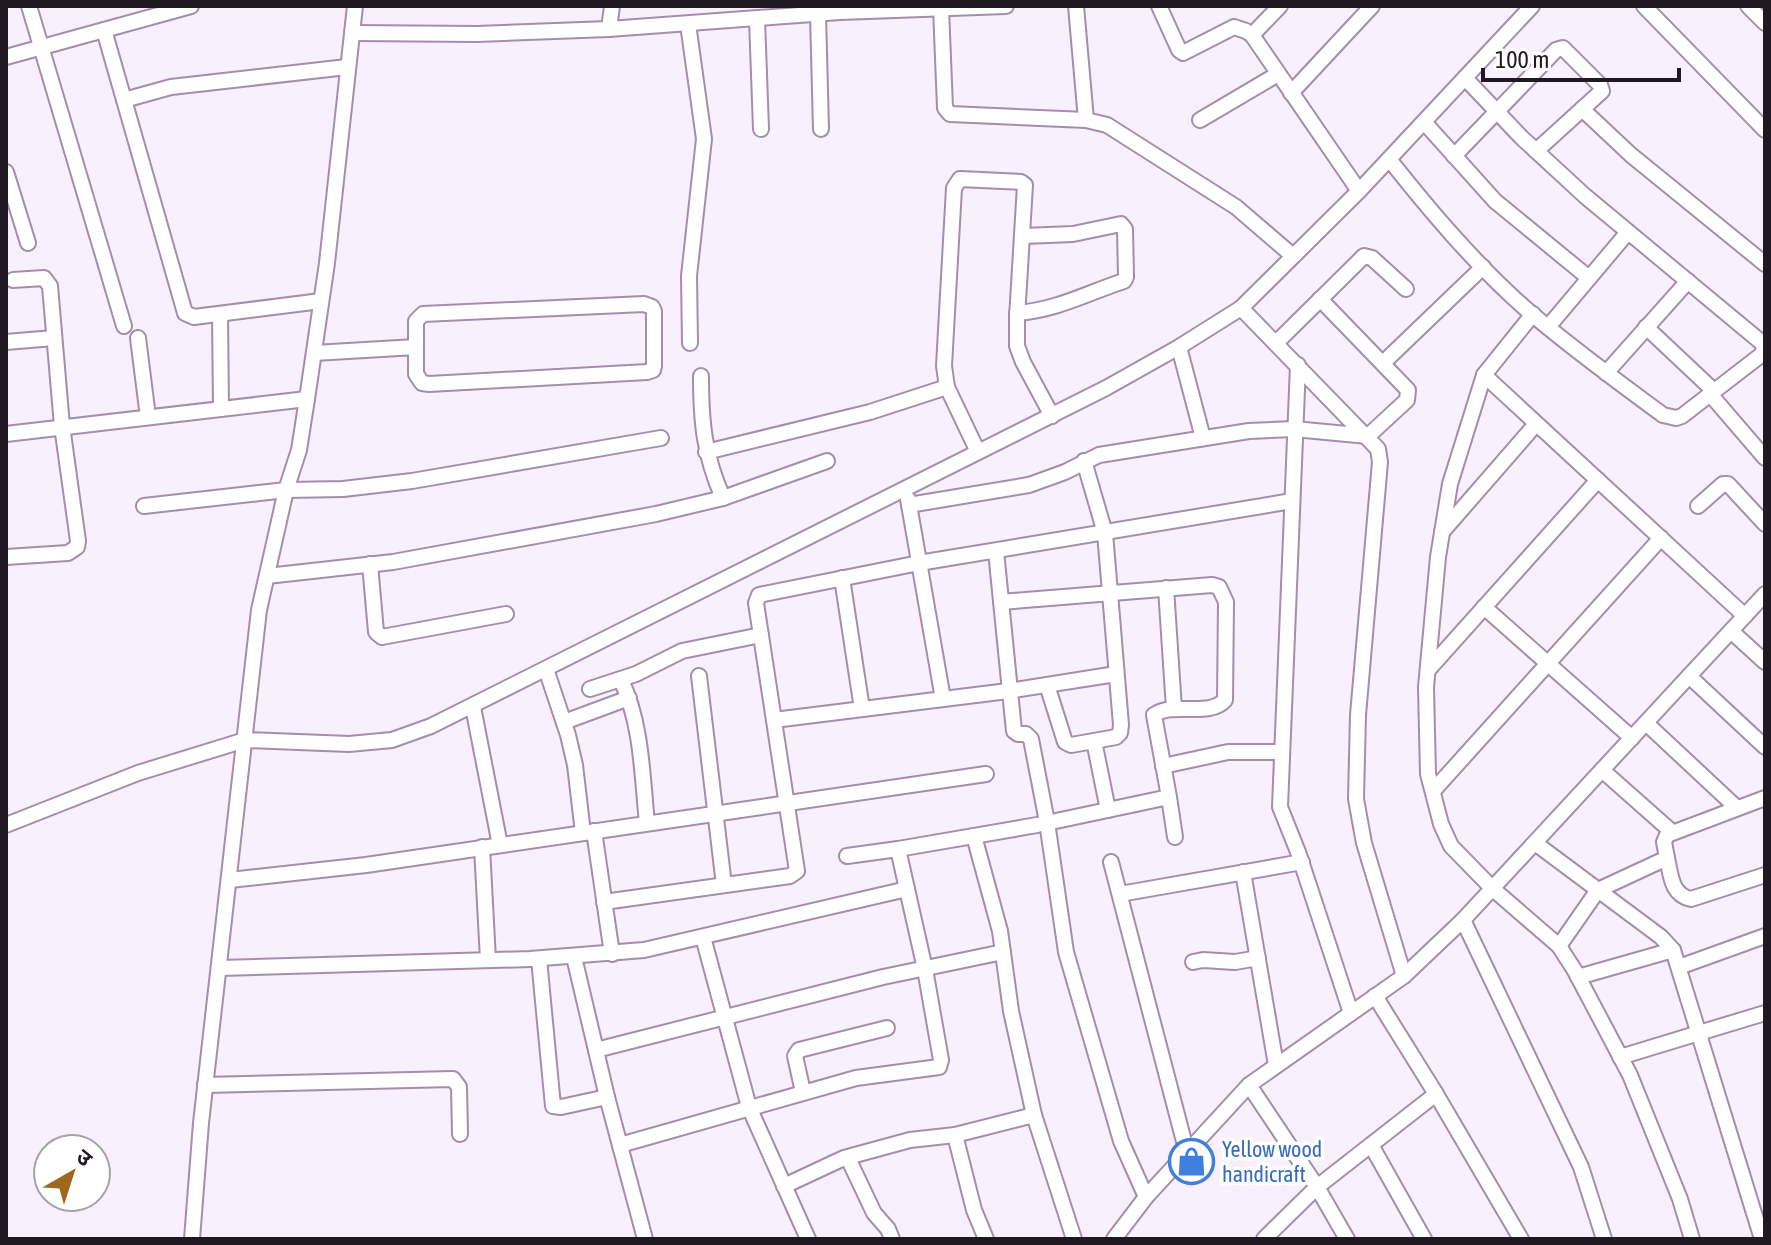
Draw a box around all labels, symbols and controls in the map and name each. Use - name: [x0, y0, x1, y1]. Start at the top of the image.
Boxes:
- scale bar: [1483, 32, 1679, 82]
- text: 100 m: [1495, 46, 1549, 73]
- north arrow: [32, 1133, 112, 1213]
- place label: Yellow wood handicraft: [1222, 1136, 1322, 1187]
- shop icon: Yellow wood handicraft: [1167, 1138, 1215, 1186]
- text: उ: [71, 1143, 99, 1172]

